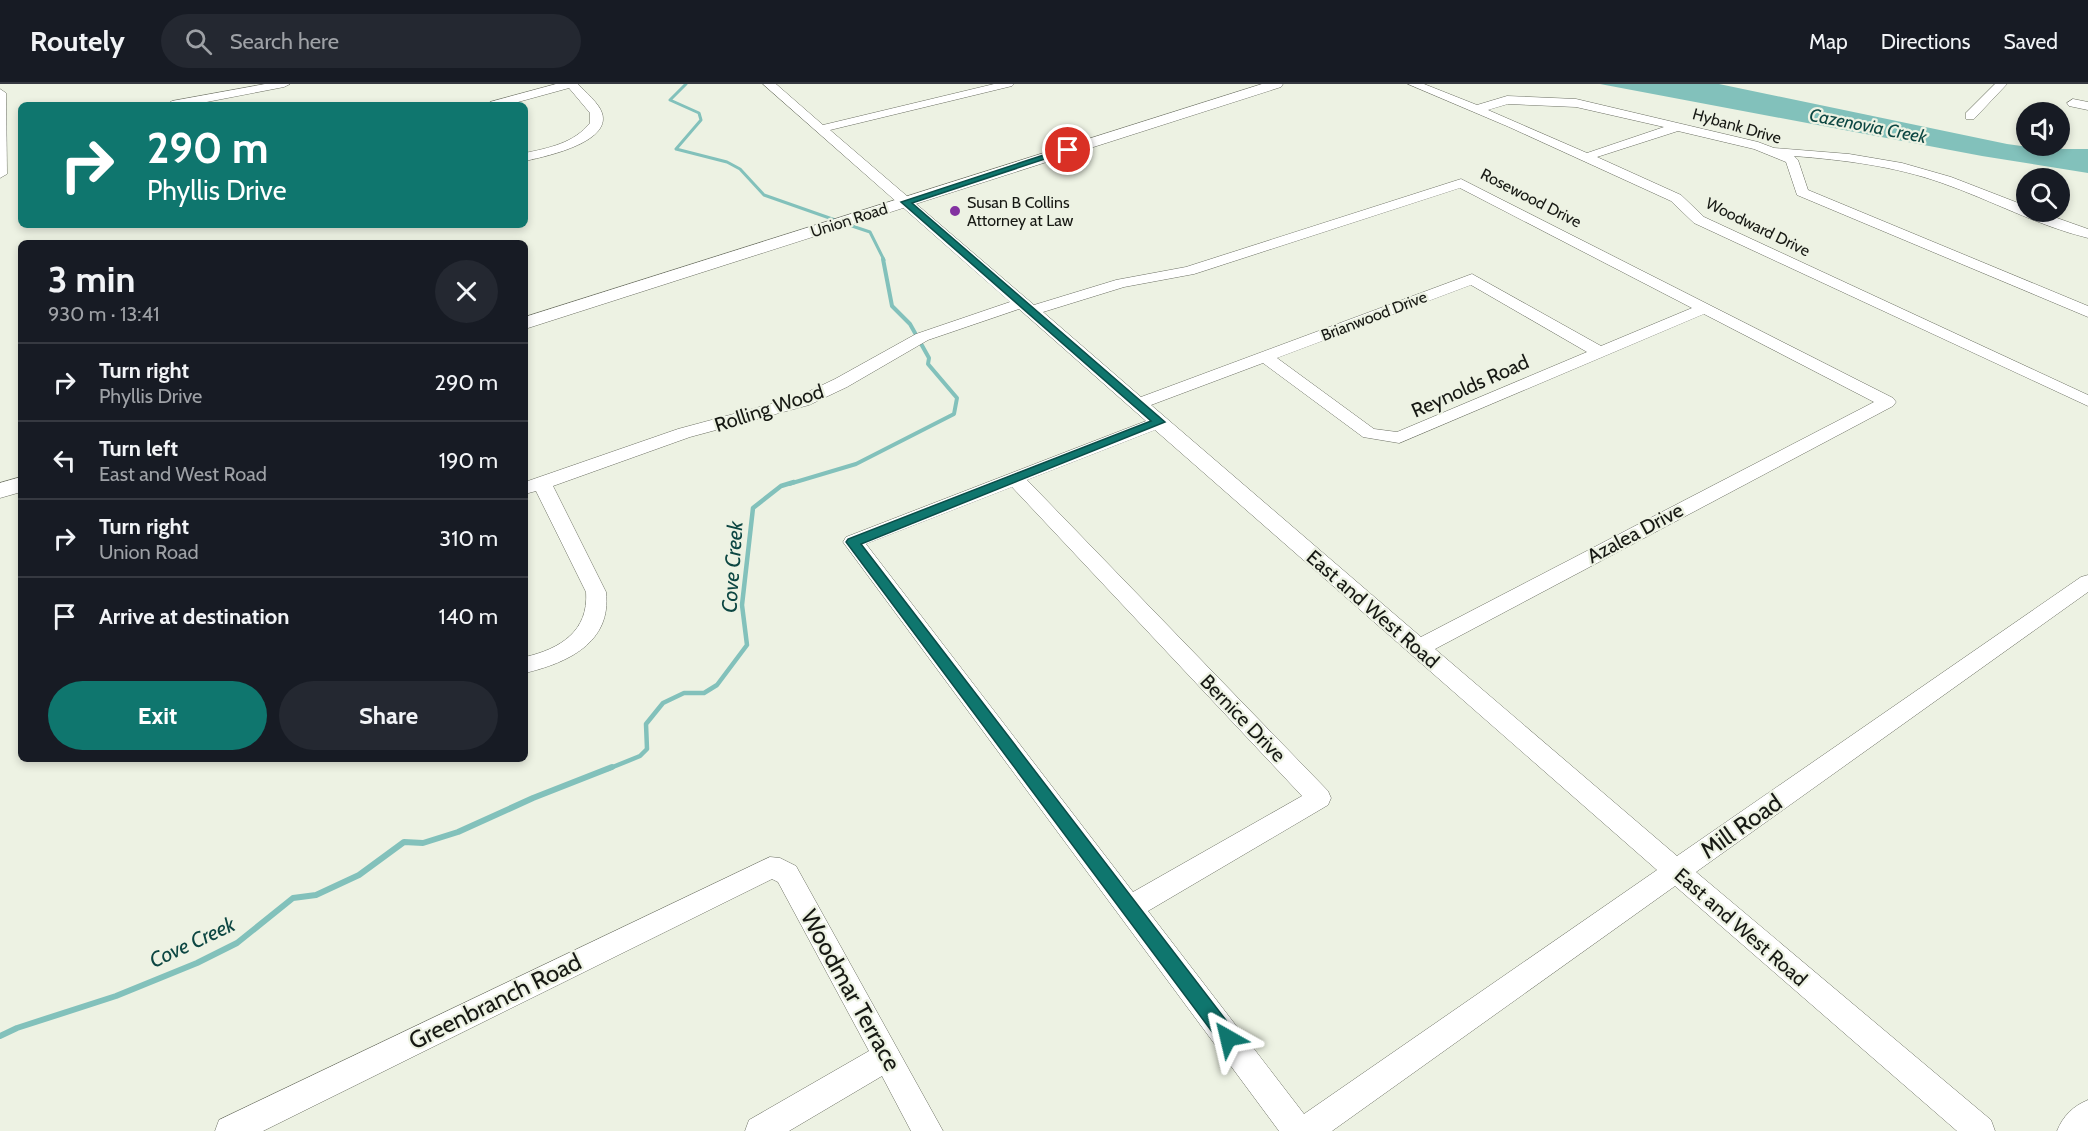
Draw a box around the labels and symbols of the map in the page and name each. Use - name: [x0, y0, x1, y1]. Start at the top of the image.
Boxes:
- street label: Hybank Drive: [1690, 104, 1784, 148]
- water label: Cazenovia Creek: [1807, 104, 1930, 148]
- pin: [1042, 124, 1093, 175]
- street label: Rosewood Drive: [1477, 164, 1585, 232]
- place label: Susan B Collins Attorney at Law: [967, 193, 1074, 230]
- street label: Woodward Drive: [1703, 194, 1813, 260]
- street label: Union Road: [808, 199, 890, 241]
- marker: Susan B Collins Attorney at Law: [948, 204, 962, 218]
- street label: Brianwood Drive: [1318, 287, 1430, 345]
- street label: Reynolds Road: [1408, 349, 1532, 423]
- street label: Rolling Wood: [711, 379, 827, 437]
- street label: Azalea Drive: [1583, 498, 1687, 568]
- water label: Cove Creek: [716, 519, 748, 614]
- street label: East and West Road: [1302, 545, 1444, 673]
- street label: Bernice Drive: [1195, 669, 1291, 767]
- street label: Mill Road: [1695, 787, 1787, 865]
- street label: East and West Road: [1670, 863, 1812, 991]
- street label: Woodmar Terrace: [795, 904, 907, 1076]
- water label: Cove Creek: [145, 911, 240, 973]
- street label: Greenbranch Road: [404, 947, 586, 1055]
- position arrow: [1196, 1006, 1260, 1070]

